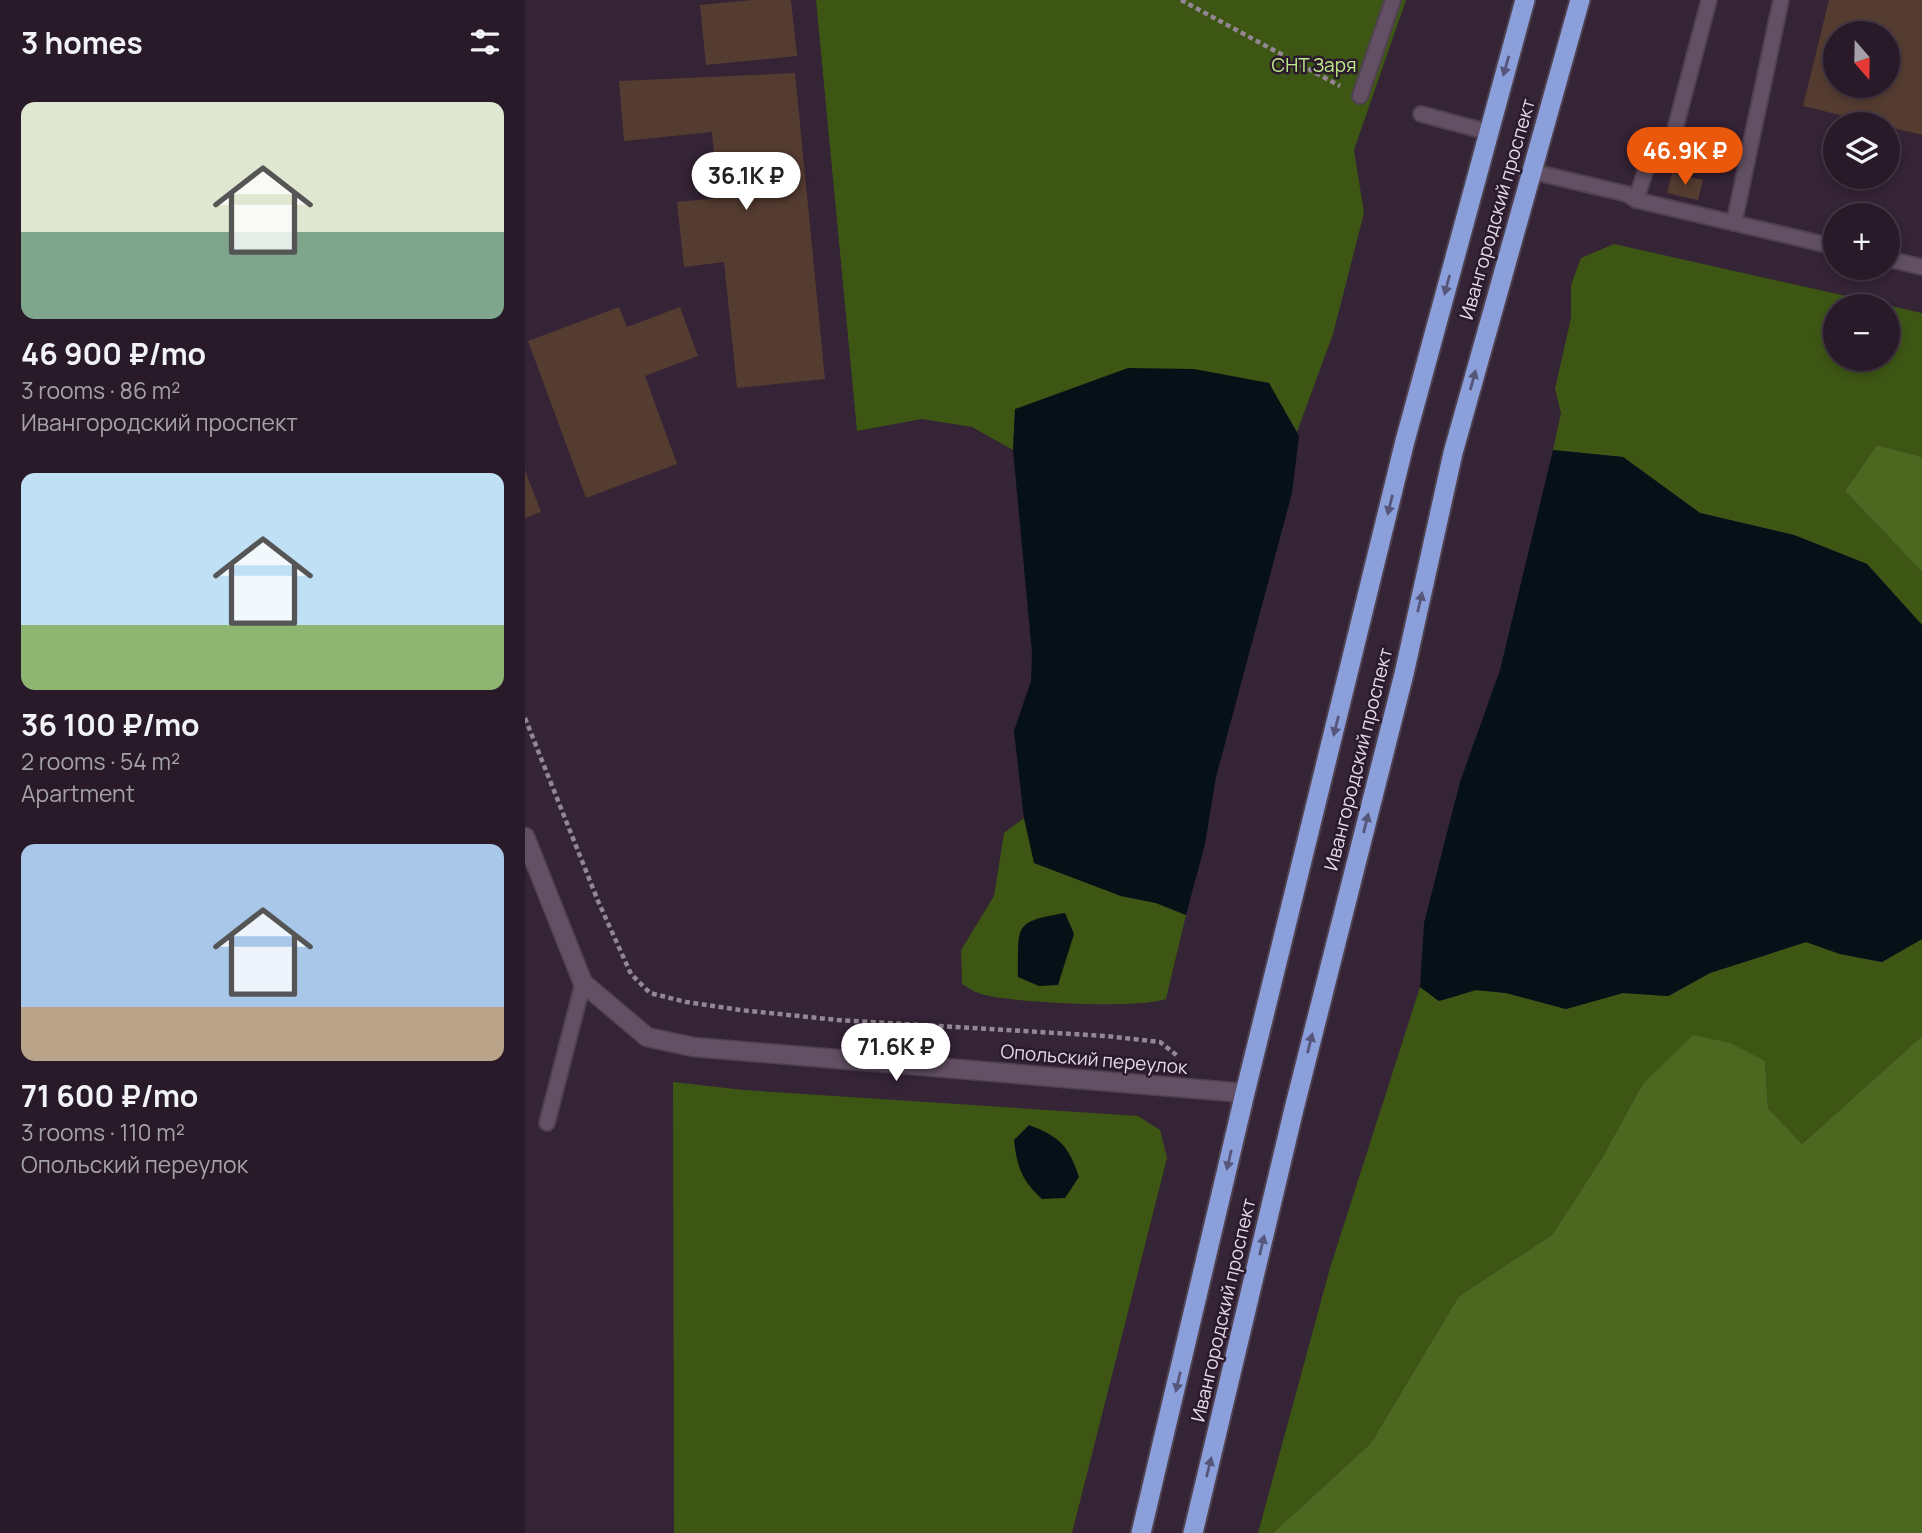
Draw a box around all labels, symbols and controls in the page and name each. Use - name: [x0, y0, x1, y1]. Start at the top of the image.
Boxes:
- north arrow: [1823, 21, 1901, 98]
- map controls: [1823, 21, 1900, 371]
- text: 3 homes: [21, 22, 143, 63]
- icon: filters: [466, 23, 504, 61]
- park label: СНТ Заря: [1272, 52, 1356, 78]
- one-way arrow: [1501, 56, 1511, 77]
- street label: Ивангородский проспект: [1453, 95, 1541, 323]
- button: layers: [1823, 112, 1900, 189]
- pin: 46.9K ₽: [1620, 128, 1750, 187]
- text: 46.9K ₽: [1643, 134, 1727, 166]
- icon: home: [200, 147, 326, 273]
- pin: 36.1K ₽: [681, 152, 811, 212]
- text: 36.1K ₽: [708, 159, 784, 191]
- button: +: [1823, 203, 1900, 280]
- one-way arrow: [1441, 274, 1452, 296]
- button: −: [1823, 294, 1900, 371]
- text: 46 900 ₽/mo: [21, 333, 206, 374]
- one-way arrow: [1468, 369, 1479, 391]
- text: 3 rooms · 86 m²: [21, 374, 181, 406]
- text: Ивангородский проспект: [21, 406, 298, 438]
- one-way arrow: [1384, 495, 1395, 517]
- icon: home: [200, 518, 326, 644]
- one-way arrow: [1414, 591, 1425, 613]
- street label: Ивангородский проспект: [1318, 644, 1398, 873]
- text: 36 100 ₽/mo: [21, 704, 200, 745]
- one-way arrow: [1330, 716, 1341, 738]
- text: 2 rooms · 54 m²: [21, 745, 180, 777]
- text: Apartment: [21, 777, 135, 809]
- one-way arrow: [1361, 812, 1372, 834]
- icon: home: [200, 889, 326, 1015]
- pin: 71.6K ₽: [831, 1024, 961, 1083]
- text: 71.6K ₽: [857, 1030, 935, 1062]
- one-way arrow: [1305, 1032, 1316, 1054]
- street label: Опольский переулок: [999, 1038, 1189, 1080]
- text: 71 600 ₽/mo: [21, 1075, 198, 1116]
- text: 3 rooms · 110 m²: [21, 1116, 185, 1148]
- text: Опольский переулок: [21, 1148, 248, 1180]
- one-way arrow: [1224, 1149, 1235, 1171]
- street label: Ивангородский проспект: [1185, 1195, 1261, 1424]
- one-way arrow: [1256, 1234, 1267, 1256]
- one-way arrow: [1172, 1371, 1183, 1393]
- one-way arrow: [1204, 1456, 1215, 1478]

